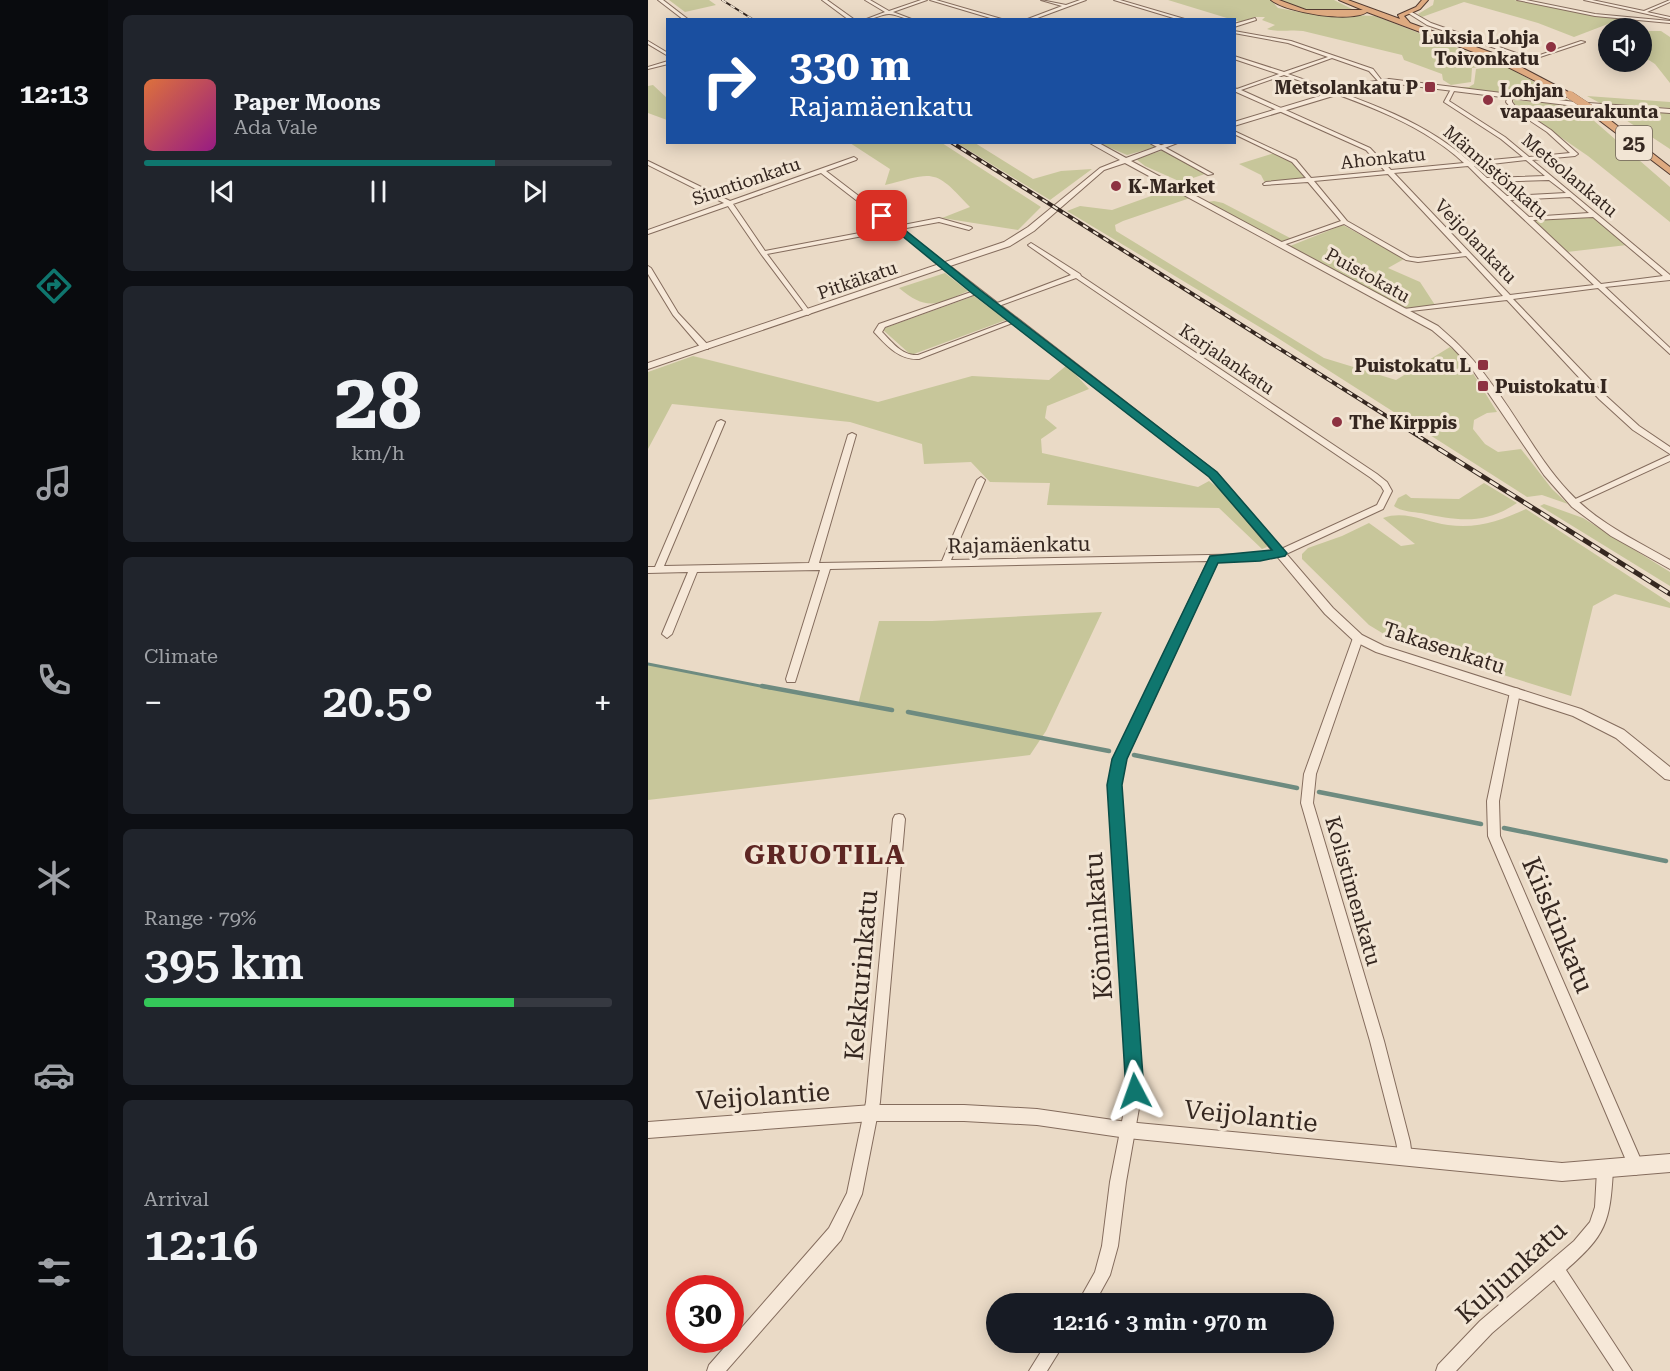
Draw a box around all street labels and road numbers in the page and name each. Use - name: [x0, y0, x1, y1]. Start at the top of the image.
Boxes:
- street label: Männistönkatu: [1439, 121, 1553, 223]
- road number: 25: [1616, 126, 1652, 160]
- street label: Metsolankatu: [1518, 129, 1622, 221]
- street label: Ahonkatu: [1340, 143, 1426, 173]
- street label: Siuntionkatu: [689, 153, 803, 209]
- street label: Veijolankatu: [1431, 195, 1521, 287]
- street label: Puistokatu: [1322, 243, 1414, 307]
- street label: Pitkäkatu: [814, 257, 900, 303]
- street label: Karjalankatu: [1175, 320, 1279, 398]
- street label: Rajamäenkatu: [947, 532, 1091, 558]
- street label: Takasenkatu: [1380, 617, 1508, 679]
- street label: Kolistimenkatu: [1320, 814, 1386, 968]
- street label: Könninkatu: [1078, 851, 1118, 1001]
- street label: Kiiskinkatu: [1516, 853, 1600, 997]
- street label: Kekkurinkatu: [839, 888, 883, 1062]
- street label: Veijolantie: [695, 1076, 831, 1116]
- street label: Veijolantie: [1183, 1094, 1319, 1138]
- street label: Kuljunkatu: [1450, 1215, 1572, 1329]

